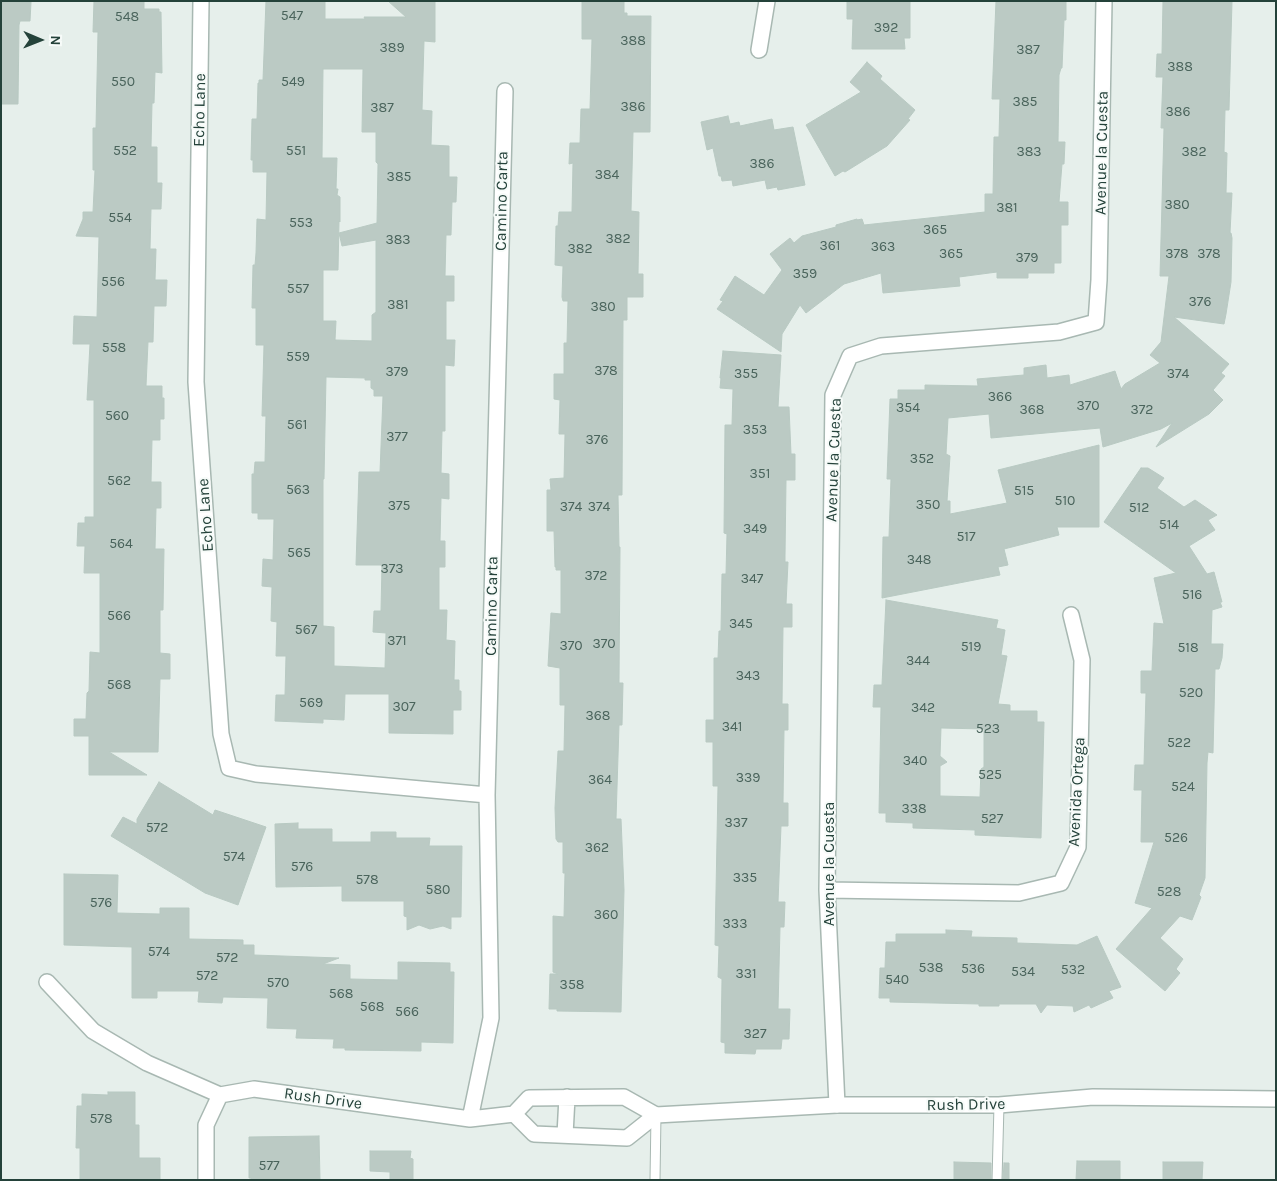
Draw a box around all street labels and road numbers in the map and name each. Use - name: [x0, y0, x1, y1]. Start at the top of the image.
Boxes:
- street label: Echo Lane: [190, 73, 210, 147]
- street label: Avenue la Cuesta: [1091, 91, 1113, 215]
- street label: Camino Carta: [492, 151, 512, 251]
- street label: Avenue la Cuesta: [822, 397, 846, 523]
- street label: Echo Lane: [194, 478, 218, 552]
- street label: Camino Carta: [482, 556, 502, 656]
- street label: Avenida Ortega: [1065, 737, 1089, 847]
- street label: Avenue la Cuesta: [819, 802, 839, 926]
- street label: Rush Drive: [283, 1084, 363, 1114]
- street label: Rush Drive: [926, 1095, 1006, 1115]

